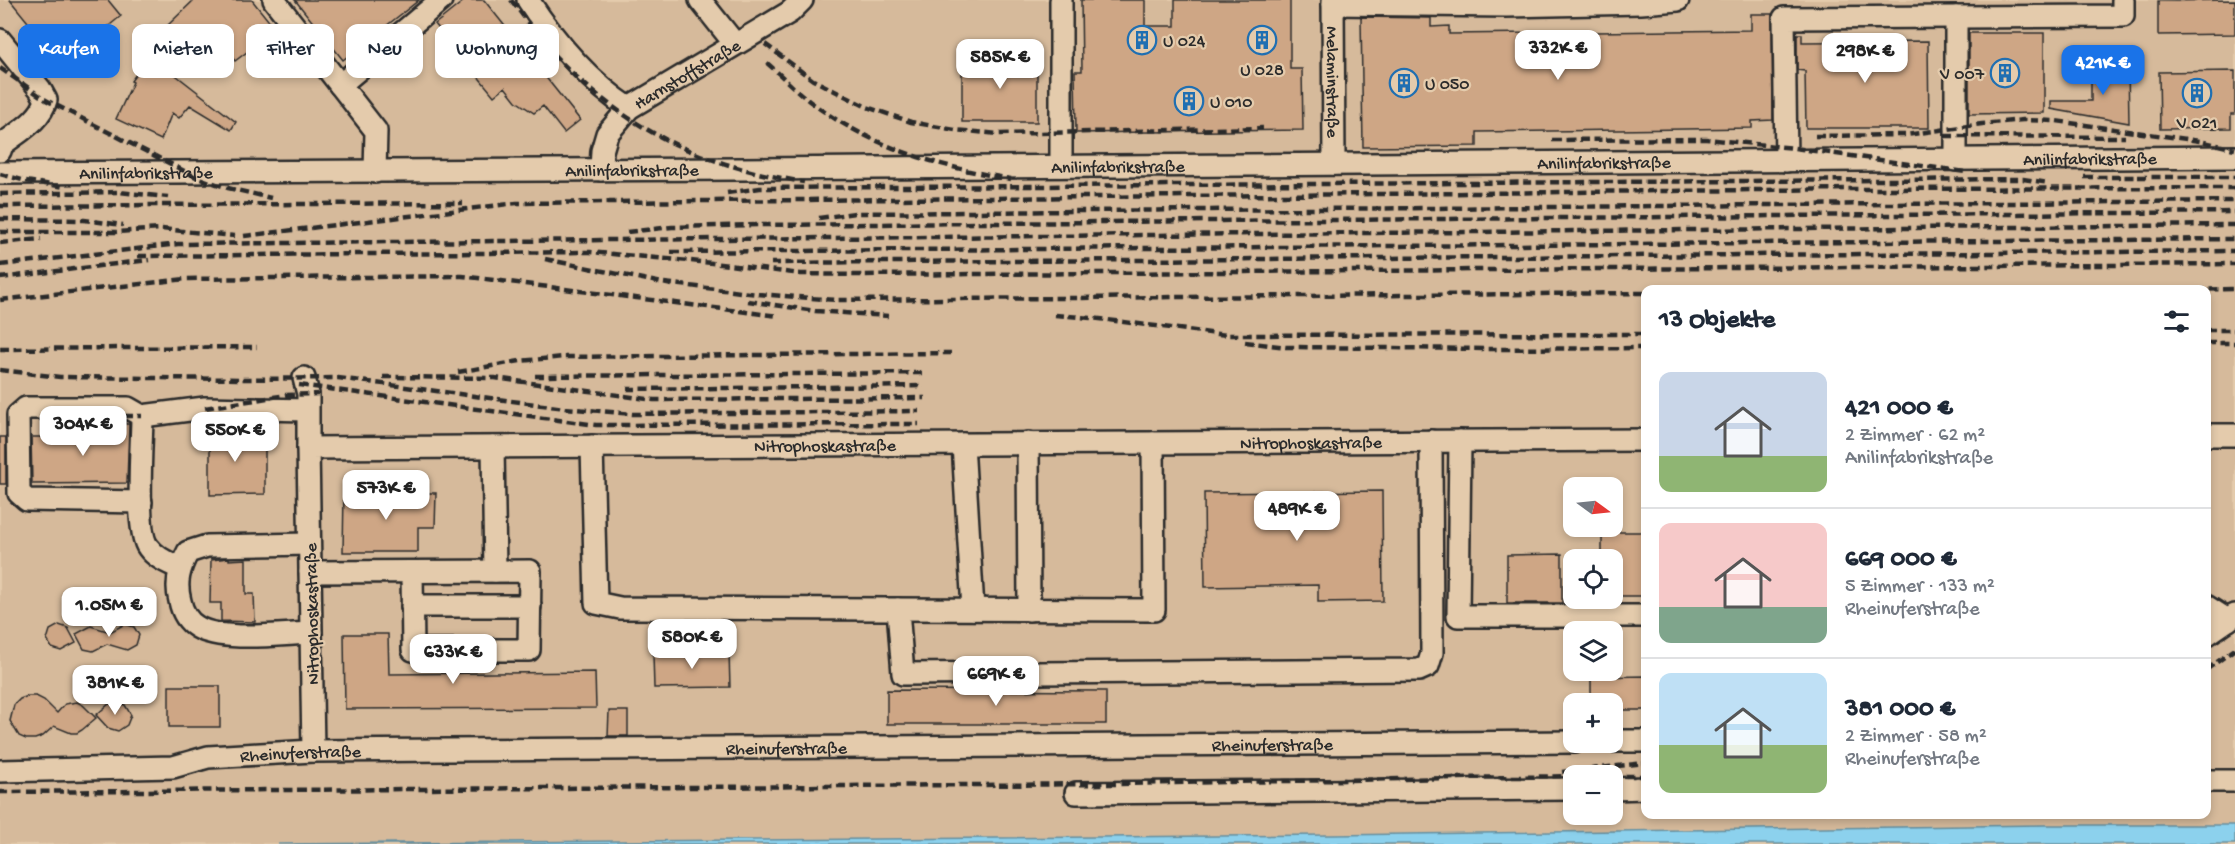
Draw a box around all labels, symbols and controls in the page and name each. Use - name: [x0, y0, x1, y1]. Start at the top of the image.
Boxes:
- chip: Kaufen: [18, 24, 120, 78]
- chip: Mieten: [132, 24, 234, 78]
- chip: Filter: [246, 24, 334, 78]
- chip: Neu: [346, 24, 423, 78]
- chip: Wohnung: [435, 24, 559, 78]
- building icon: U 024: [1126, 24, 1158, 56]
- building icon: U 028: [1246, 24, 1278, 56]
- street label: Melaminstraße: [1320, 26, 1342, 139]
- pin: 332K €: [1509, 30, 1607, 81]
- place label: U 024: [1163, 32, 1206, 53]
- pin: 298K €: [1816, 33, 1914, 84]
- street label: Harnstoffstraße: [631, 36, 746, 116]
- text: 332K €: [1529, 38, 1587, 61]
- pin: 585K €: [951, 39, 1049, 90]
- text: 298K €: [1836, 41, 1894, 64]
- pin: 421K €: [2054, 45, 2152, 96]
- text: 585K €: [970, 47, 1030, 70]
- text: 421K €: [2076, 53, 2131, 76]
- building icon: V 007: [1989, 57, 2021, 89]
- place label: U 028: [1240, 61, 1284, 82]
- place label: V 007: [1939, 65, 1985, 86]
- building icon: U 050: [1388, 67, 1420, 99]
- place label: U 050: [1425, 75, 1470, 96]
- building icon: V 021: [2181, 77, 2213, 109]
- building icon: U 010: [1173, 85, 1205, 117]
- place label: U 010: [1210, 93, 1252, 114]
- place label: V 021: [2176, 114, 2217, 135]
- street label: Anilinfabrikstraße: [2023, 150, 2158, 172]
- street label: Anilinfabrikstraße: [1537, 154, 1672, 176]
- street label: Anilinfabrikstraße: [1051, 157, 1186, 180]
- street label: Anilinfabrikstraße: [565, 161, 700, 183]
- street label: Anilinfabrikstraße: [79, 164, 214, 186]
- icon: filters: [2160, 305, 2193, 338]
- text: 13 Objekte: [1659, 306, 1775, 337]
- text: 421 000 €: [1845, 394, 1953, 425]
- icon: home: [1707, 396, 1779, 468]
- pin: 304K €: [34, 406, 132, 457]
- pin: 550K €: [186, 412, 284, 463]
- text: 304K €: [54, 414, 112, 437]
- text: 550K €: [205, 420, 265, 443]
- text: 2 Zimmer · 62 m²: [1845, 425, 1985, 448]
- street label: Nitrophoskastraße: [1240, 434, 1383, 455]
- street label: Nitrophoskastraße: [754, 436, 897, 458]
- text: Anilinfabrikstraße: [1845, 448, 1993, 471]
- pin: 573K €: [337, 470, 435, 521]
- north arrow: [1563, 477, 1623, 537]
- map controls: [1563, 477, 1623, 825]
- text: 573K €: [357, 478, 415, 501]
- pin: 489K €: [1248, 491, 1346, 542]
- text: 489K €: [1268, 499, 1326, 522]
- street label: Nitrophoskastraße: [302, 542, 325, 685]
- text: 669 000 €: [1845, 545, 1956, 576]
- icon: home: [1707, 547, 1779, 619]
- button: locate: [1563, 549, 1623, 609]
- text: 5 Zimmer · 133 m²: [1845, 576, 1995, 599]
- pin: 1.05M €: [54, 587, 164, 638]
- text: 1.05M €: [76, 595, 142, 618]
- text: Rheinuferstraße: [1845, 599, 1979, 622]
- pin: 580K €: [643, 619, 741, 670]
- button: layers: [1563, 621, 1623, 681]
- text: 580K €: [662, 627, 722, 650]
- pin: 633K €: [404, 634, 502, 685]
- text: 633K €: [424, 642, 482, 665]
- pin: 669K €: [947, 656, 1045, 707]
- text: 669K €: [967, 664, 1025, 687]
- pin: 381K €: [66, 665, 164, 716]
- text: 381K €: [86, 673, 144, 696]
- button: +: [1563, 693, 1623, 753]
- text: 381 000 €: [1845, 695, 1955, 726]
- icon: home: [1707, 697, 1779, 769]
- text: 2 Zimmer · 58 m²: [1845, 726, 1987, 749]
- street label: Rheinuferstraße: [1212, 736, 1334, 758]
- street label: Rheinuferstraße: [726, 739, 848, 761]
- street label: Rheinuferstraße: [239, 743, 362, 768]
- text: Rheinuferstraße: [1845, 749, 1979, 772]
- button: −: [1563, 765, 1623, 825]

